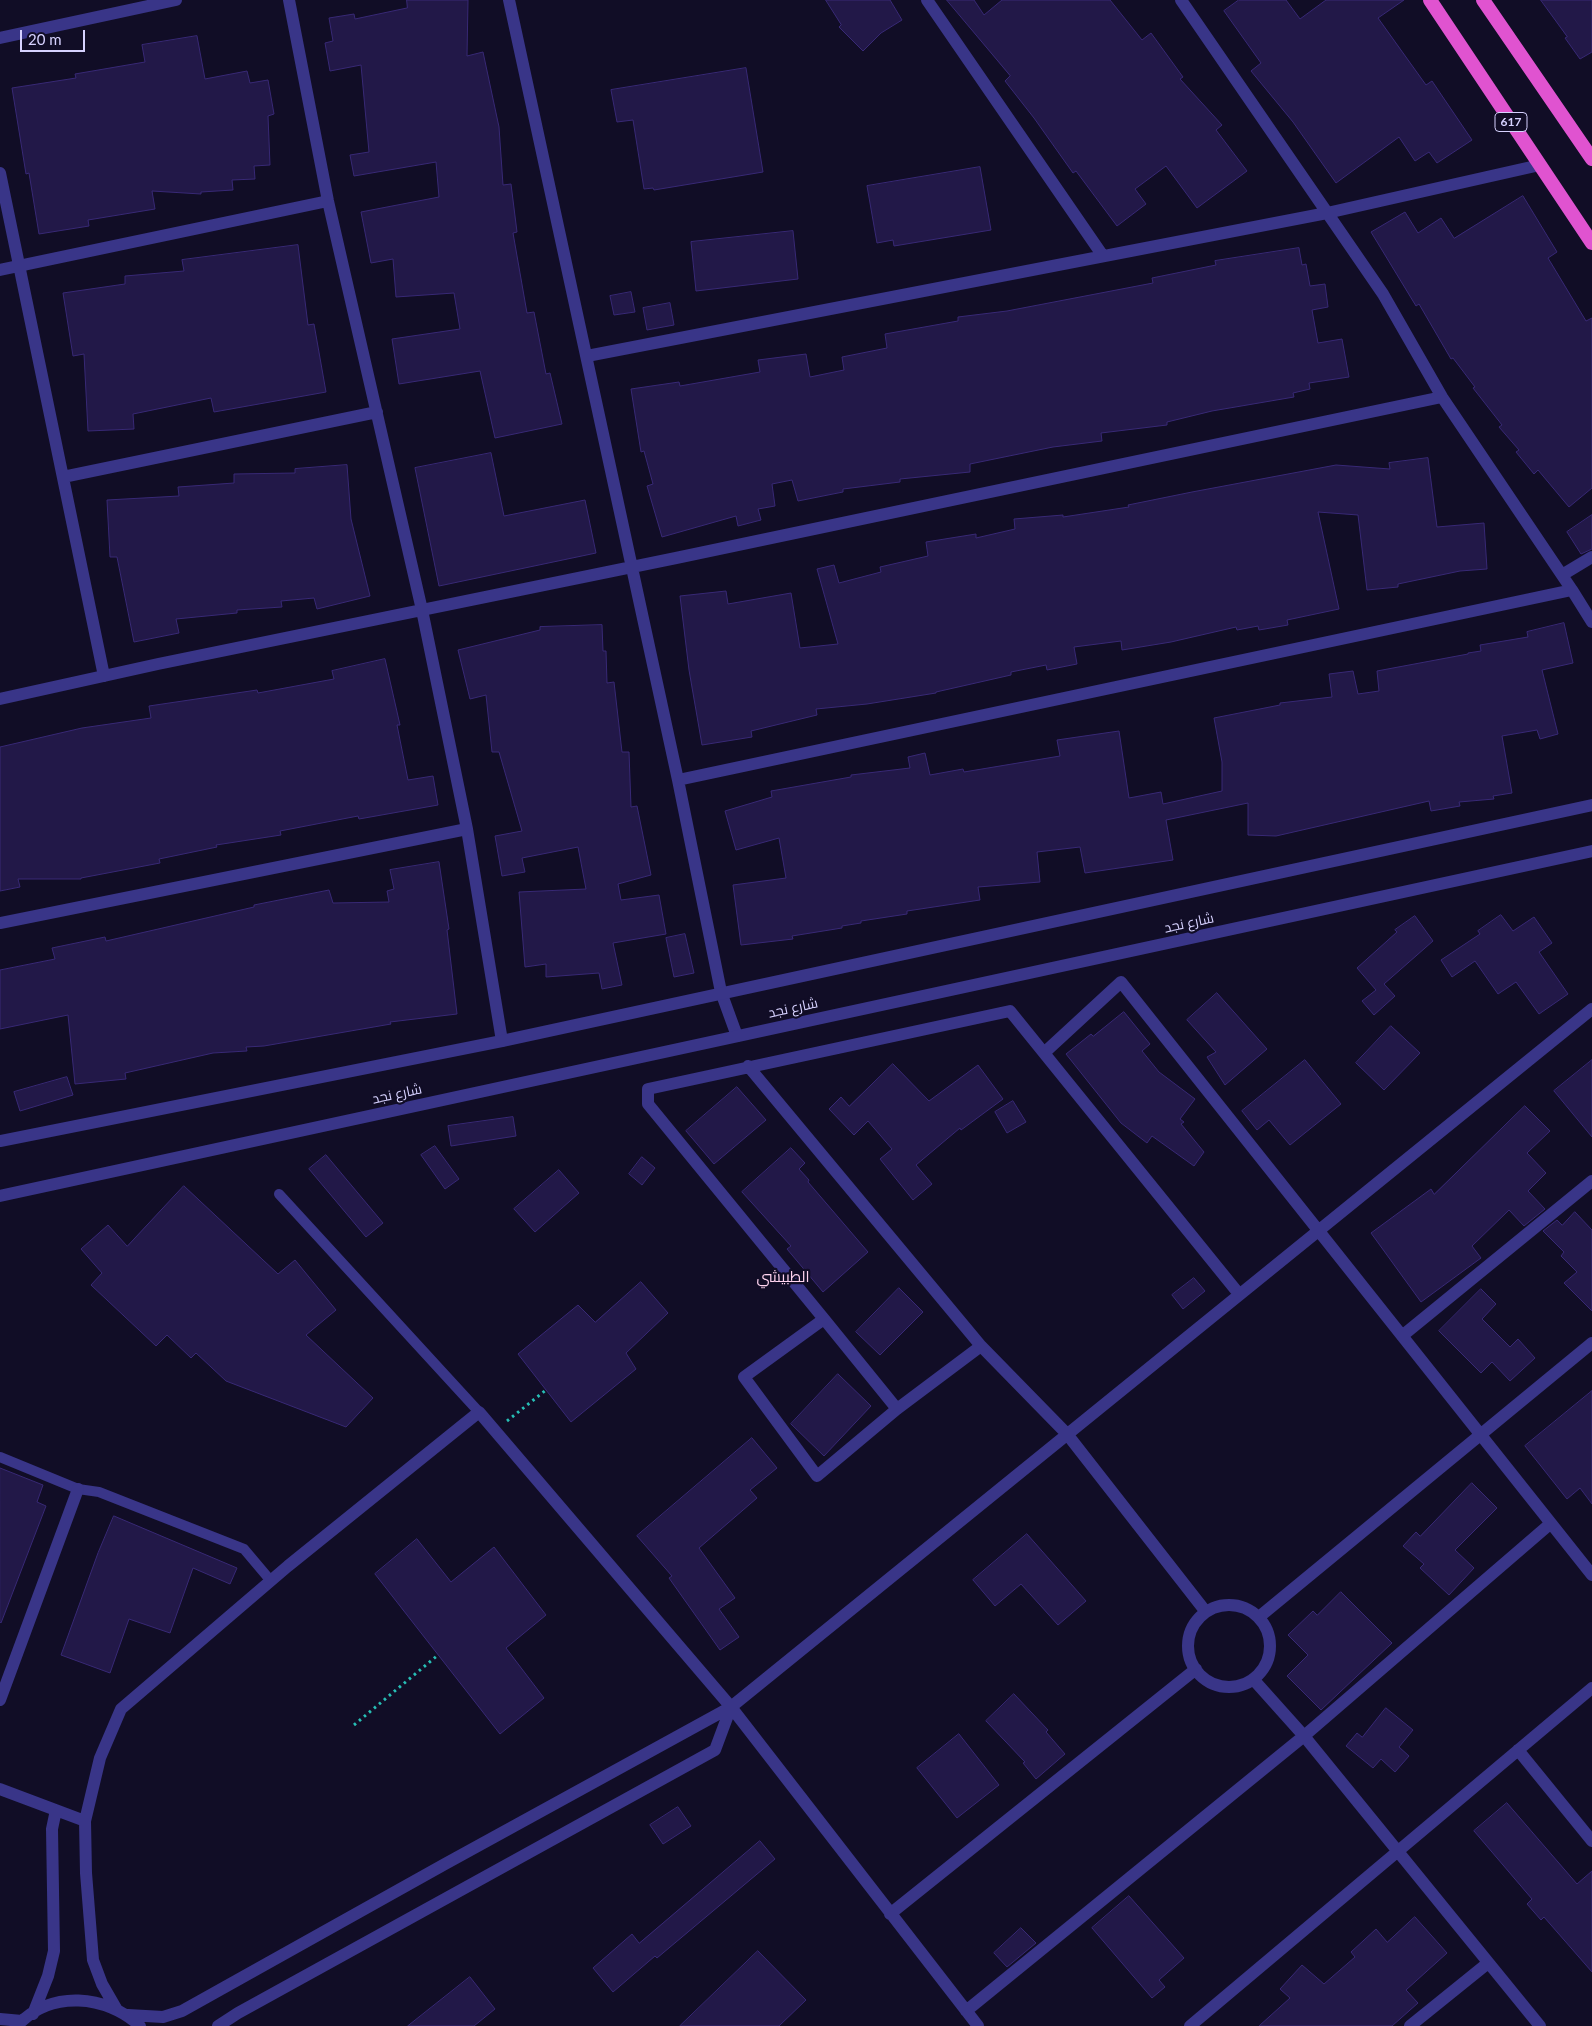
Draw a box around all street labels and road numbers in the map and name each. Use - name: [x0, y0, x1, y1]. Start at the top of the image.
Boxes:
- road number: 617: [1495, 112, 1527, 132]
- street label: شارع نجد: [1163, 910, 1215, 936]
- street label: شارع نجد: [767, 995, 819, 1021]
- street label: شارع نجد: [371, 1081, 423, 1107]

